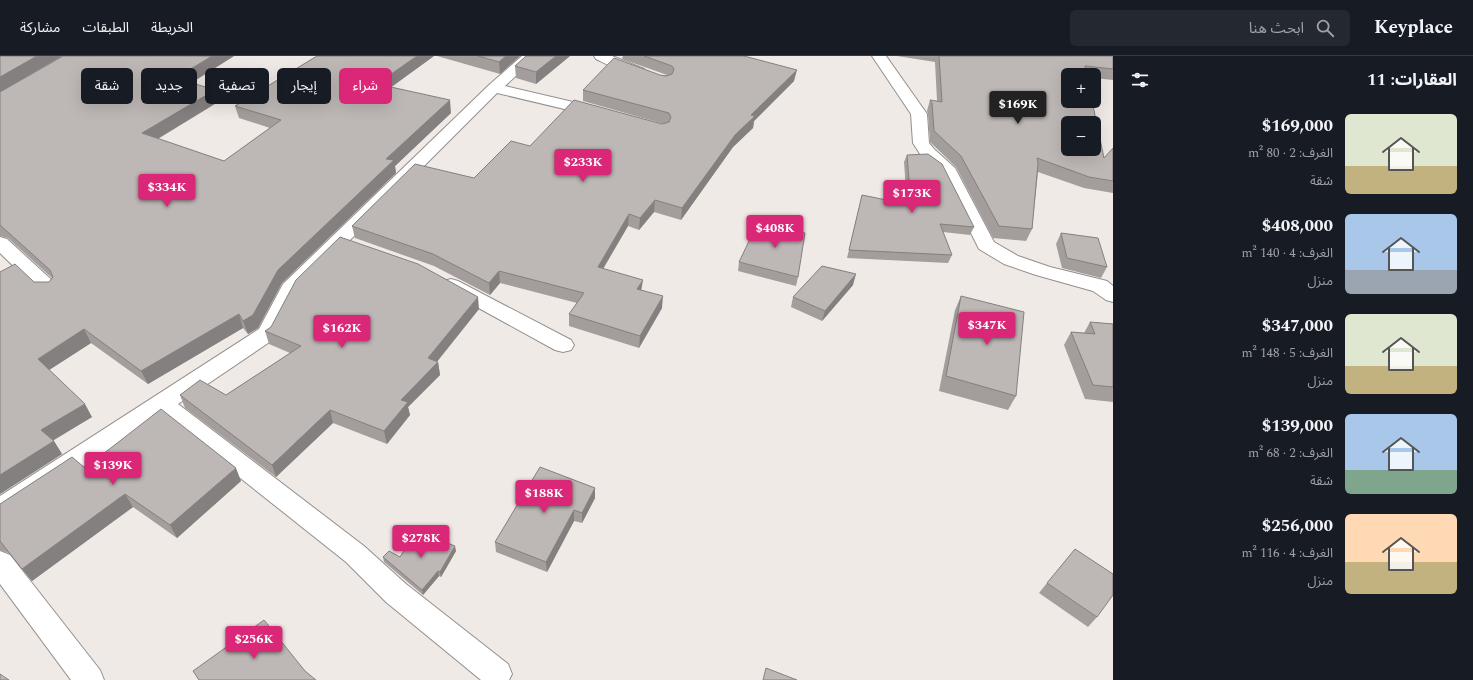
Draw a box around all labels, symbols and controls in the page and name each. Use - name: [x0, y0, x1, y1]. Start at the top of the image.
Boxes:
- search box: [1070, 10, 1350, 46]
- text: Keyplace: [1374, 13, 1453, 42]
- text: مشاركة: [20, 17, 60, 38]
- text: الطبقات: [82, 17, 129, 38]
- text: الخريطة: [151, 17, 193, 38]
- text: ابحث هنا: [1249, 17, 1304, 40]
- icon: search: [1314, 17, 1336, 39]
- text: العقارات: 11: [1367, 67, 1457, 93]
- chip: شقة: [81, 68, 133, 104]
- chip: جديد: [141, 68, 197, 104]
- chip: تصفية: [205, 68, 269, 104]
- chip: إيجار: [277, 68, 331, 104]
- chip: شراء: [339, 68, 392, 104]
- map controls: [1061, 68, 1101, 156]
- button: +: [1061, 68, 1101, 108]
- icon: filters: [1129, 69, 1151, 91]
- pin: $169K: [990, 91, 1046, 125]
- text: $169K: [998, 94, 1038, 114]
- text: $169,000: [1262, 113, 1333, 139]
- button: −: [1061, 116, 1101, 156]
- icon: home: [1377, 130, 1425, 178]
- text: الغرف: 2 · 80 m²: [1248, 143, 1333, 163]
- pin: $233K: [555, 149, 611, 183]
- text: $233K: [563, 152, 603, 172]
- text: شقة: [1310, 171, 1333, 191]
- pin: $334K: [139, 174, 195, 208]
- text: $334K: [147, 177, 187, 197]
- pin: $173K: [884, 180, 940, 214]
- text: $173K: [892, 183, 932, 203]
- text: $408,000: [1262, 213, 1333, 239]
- pin: $408K: [747, 215, 803, 249]
- text: $408K: [755, 218, 795, 238]
- icon: home: [1377, 230, 1425, 278]
- text: الغرف: 4 · 140 m²: [1241, 243, 1333, 263]
- text: منزل: [1308, 271, 1333, 291]
- pin: $347K: [959, 312, 1015, 346]
- text: $347,000: [1262, 313, 1333, 339]
- pin: $162K: [314, 315, 370, 349]
- text: $347K: [967, 315, 1007, 335]
- text: $162K: [322, 318, 362, 338]
- icon: home: [1377, 330, 1425, 378]
- text: الغرف: 5 · 148 m²: [1241, 343, 1333, 363]
- text: منزل: [1308, 371, 1333, 391]
- text: $139,000: [1262, 413, 1333, 439]
- icon: home: [1377, 430, 1425, 478]
- text: الغرف: 2 · 68 m²: [1248, 443, 1333, 463]
- pin: $139K: [85, 452, 141, 486]
- text: $139K: [93, 455, 133, 475]
- text: شقة: [1310, 471, 1333, 491]
- pin: $188K: [516, 480, 572, 514]
- text: $188K: [524, 483, 564, 503]
- text: $256,000: [1262, 513, 1333, 539]
- pin: $278K: [393, 525, 449, 559]
- text: $278K: [401, 528, 441, 548]
- icon: home: [1377, 530, 1425, 578]
- text: الغرف: 4 · 116 m²: [1241, 543, 1333, 563]
- text: منزل: [1308, 571, 1333, 591]
- pin: $256K: [226, 626, 282, 660]
- text: $256K: [234, 629, 274, 649]

